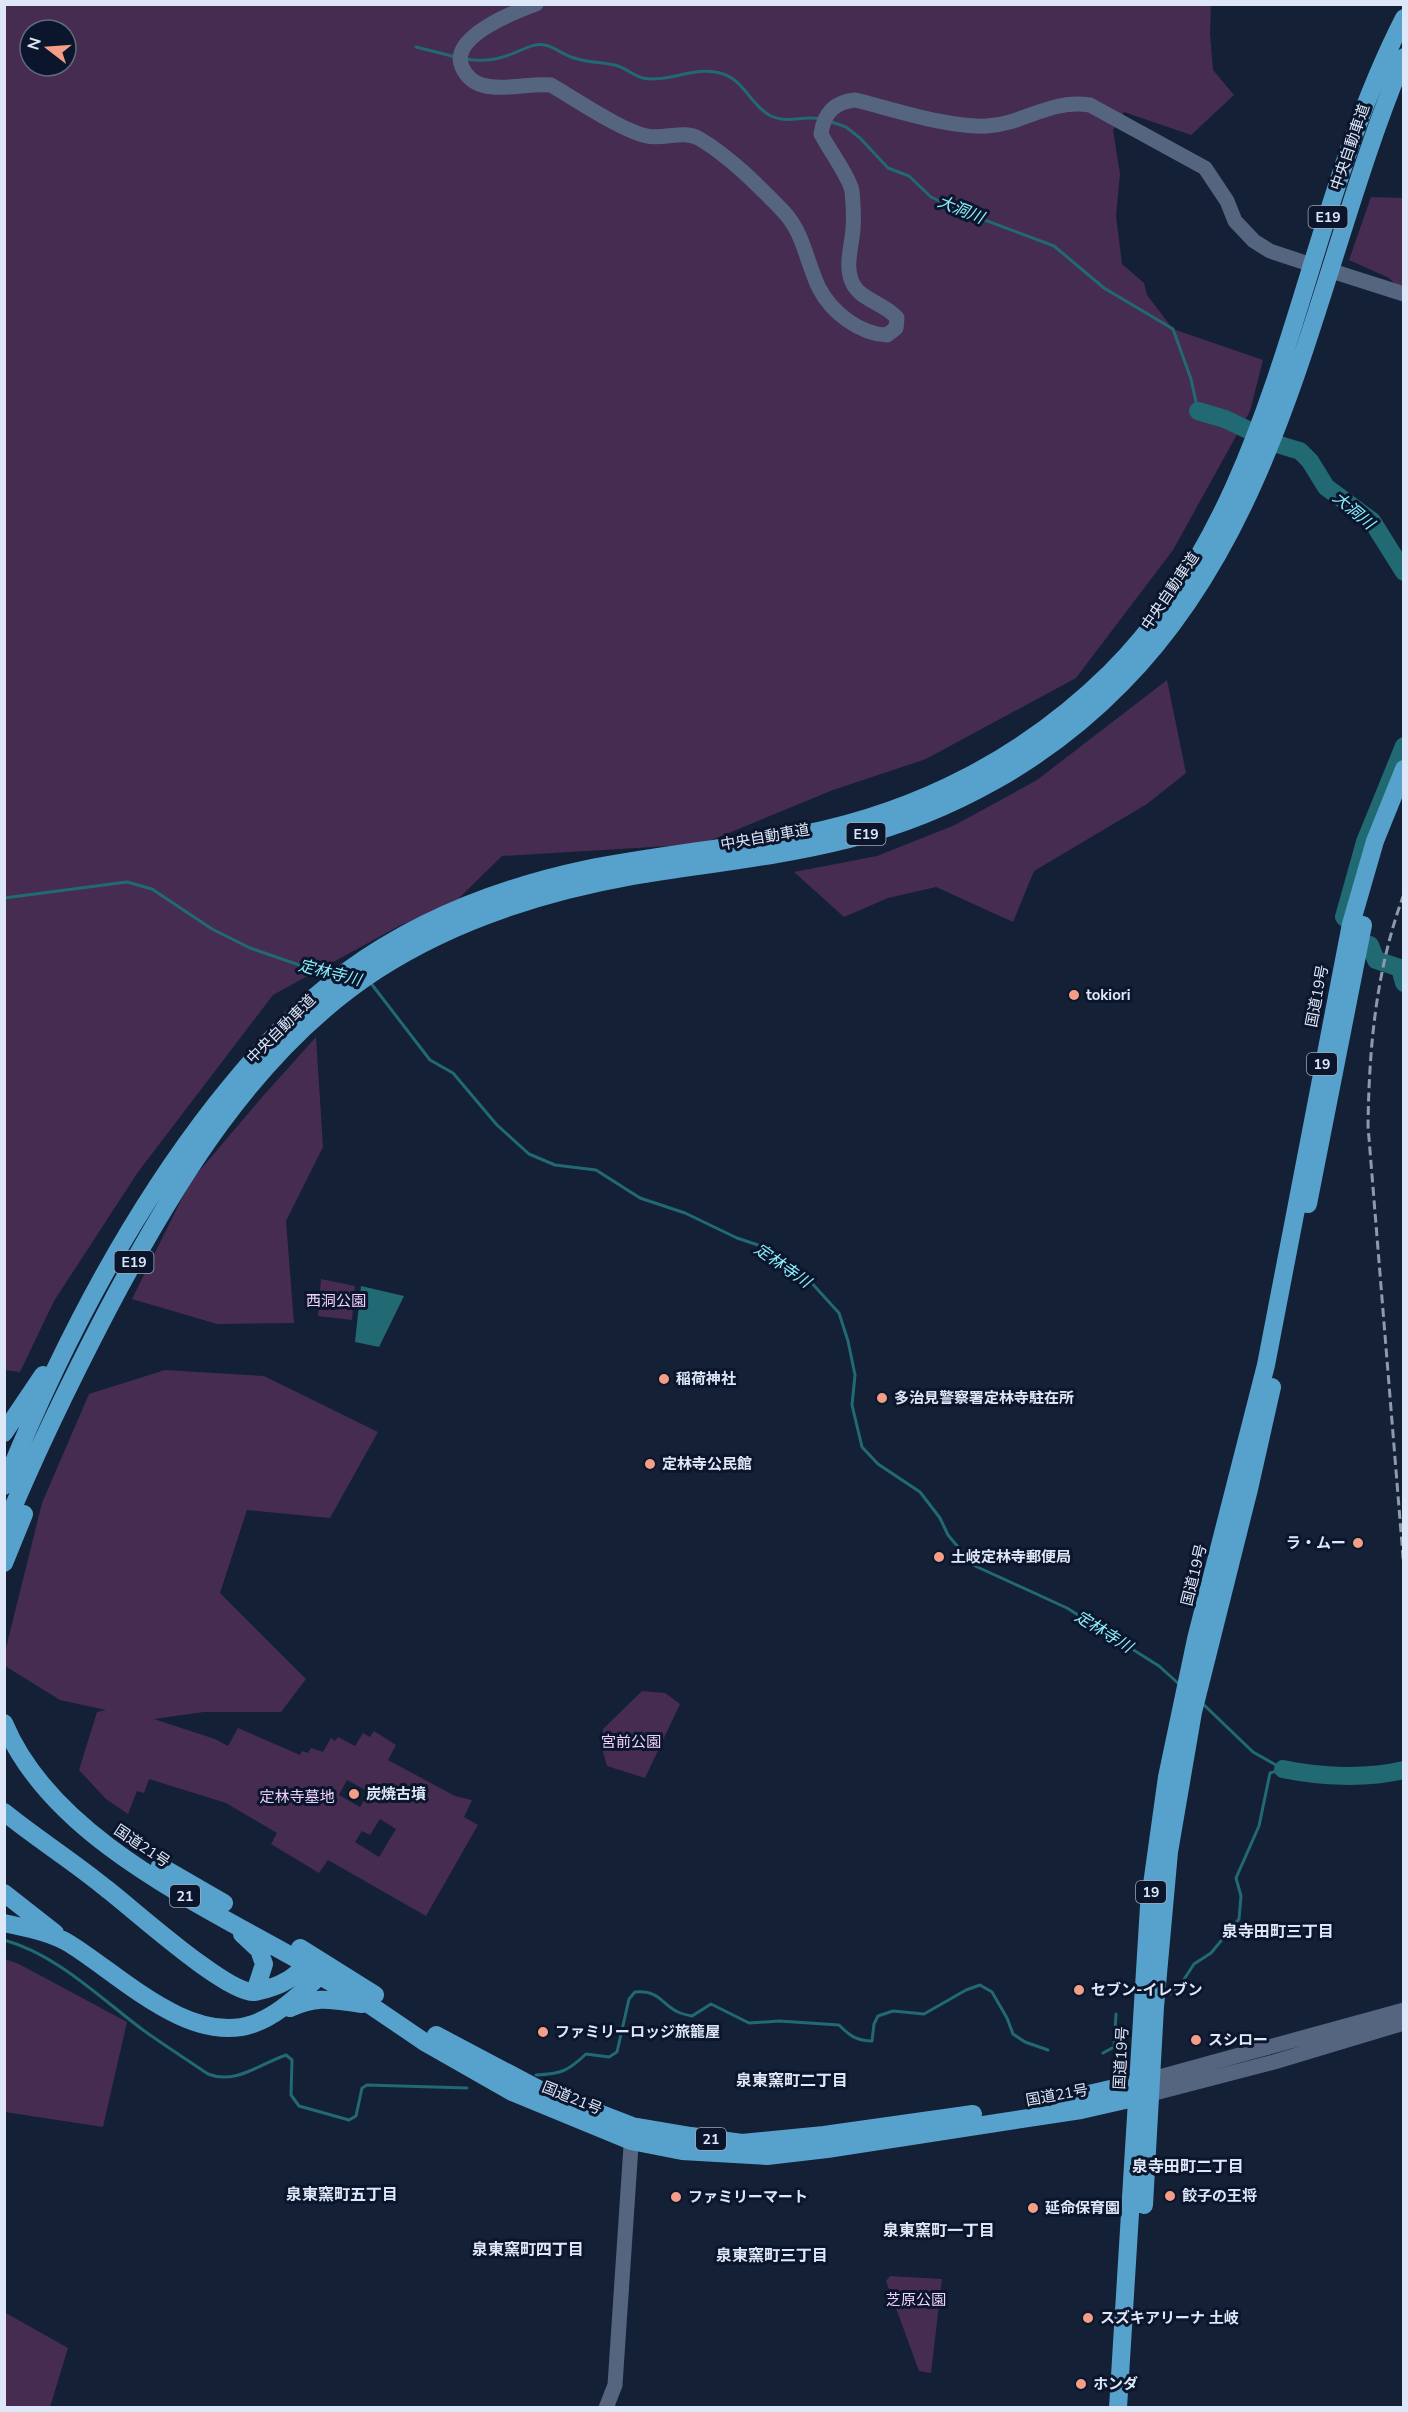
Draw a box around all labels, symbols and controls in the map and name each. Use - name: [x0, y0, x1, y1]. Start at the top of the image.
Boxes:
- north arrow: [18, 18, 78, 78]
- text: N: [22, 35, 47, 53]
- street label: 中央自動車道: [1326, 101, 1374, 193]
- water label: 大洞川: [934, 191, 989, 230]
- road number: E19: [1308, 206, 1348, 228]
- water label: 大洞川: [1328, 487, 1380, 536]
- street label: 中央自動車道: [1137, 548, 1203, 634]
- street label: 中央自動車道: [719, 819, 811, 855]
- road number: E19: [846, 823, 886, 845]
- water label: 定林寺川: [296, 955, 365, 992]
- street label: 国道19号: [1301, 963, 1333, 1029]
- place label: tokiori: [1086, 985, 1131, 1005]
- marker: tokiori: [1067, 988, 1081, 1002]
- street label: 中央自動車道: [242, 990, 320, 1068]
- road number: 19: [1307, 1053, 1337, 1075]
- water label: 定林寺川: [750, 1238, 817, 1294]
- road number: E19: [114, 1251, 154, 1273]
- park label: 西洞公園: [306, 1291, 366, 1311]
- place label: 稲荷神社: [676, 1369, 736, 1389]
- marker: 稲荷神社: [657, 1372, 671, 1386]
- place label: 多治見警察署定林寺駐在所: [894, 1388, 1074, 1408]
- marker: 多治見警察署定林寺駐在所: [875, 1391, 889, 1405]
- place label: 定林寺公民館: [662, 1454, 752, 1474]
- marker: 定林寺公民館: [643, 1457, 657, 1471]
- place label: ラ・ムー: [1286, 1533, 1346, 1553]
- marker: ラ・ムー: [1351, 1536, 1365, 1550]
- street label: 国道19号: [1177, 1542, 1211, 1608]
- place label: 土岐定林寺郵便局: [951, 1547, 1071, 1567]
- marker: 土岐定林寺郵便局: [932, 1550, 946, 1564]
- water label: 定林寺川: [1070, 1606, 1138, 1659]
- park label: 宮前公園: [601, 1732, 661, 1752]
- place label: 炭焼古墳: [366, 1784, 426, 1804]
- park label: 定林寺墓地: [259, 1787, 335, 1807]
- marker: 炭焼古墳: [347, 1787, 361, 1801]
- street label: 国道21号: [110, 1820, 174, 1872]
- road number: 19: [1136, 1881, 1166, 1903]
- road number: 21: [170, 1885, 200, 1907]
- district label: 泉寺田町三丁目: [1222, 1921, 1334, 1943]
- place label: セブン-イレブン: [1091, 1980, 1203, 2000]
- marker: セブン-イレブン: [1072, 1983, 1086, 1997]
- place label: ファミリーロッジ旅籠屋: [555, 2022, 720, 2042]
- marker: ファミリーロッジ旅籠屋: [536, 2025, 550, 2039]
- street label: 国道19号: [1109, 2026, 1133, 2090]
- place label: スシロー: [1208, 2030, 1268, 2050]
- marker: スシロー: [1189, 2033, 1203, 2047]
- district label: 泉東窯町二丁目: [736, 2070, 848, 2092]
- street label: 国道21号: [539, 2077, 605, 2119]
- street label: 国道21号: [1024, 2080, 1090, 2110]
- road number: 21: [696, 2128, 726, 2150]
- district label: 泉寺田町二丁目: [1132, 2156, 1244, 2178]
- district label: 泉東窯町五丁目: [286, 2184, 398, 2206]
- place label: 餃子の王将: [1182, 2186, 1257, 2206]
- place label: ファミリーマート: [688, 2187, 808, 2207]
- marker: 餃子の王将: [1163, 2189, 1177, 2203]
- marker: ファミリーマート: [669, 2190, 683, 2204]
- place label: 延命保育園: [1045, 2198, 1120, 2218]
- marker: 延命保育園: [1026, 2201, 1040, 2215]
- district label: 泉東窯町一丁目: [883, 2220, 995, 2242]
- district label: 泉東窯町四丁目: [472, 2239, 584, 2261]
- district label: 泉東窯町三丁目: [716, 2245, 828, 2267]
- park label: 芝原公園: [886, 2290, 946, 2310]
- place label: スズキアリーナ 土岐: [1100, 2308, 1239, 2328]
- marker: スズキアリーナ 土岐: [1081, 2311, 1095, 2325]
- place label: ホンダ: [1093, 2374, 1138, 2394]
- marker: ホンダ: [1074, 2377, 1088, 2391]

